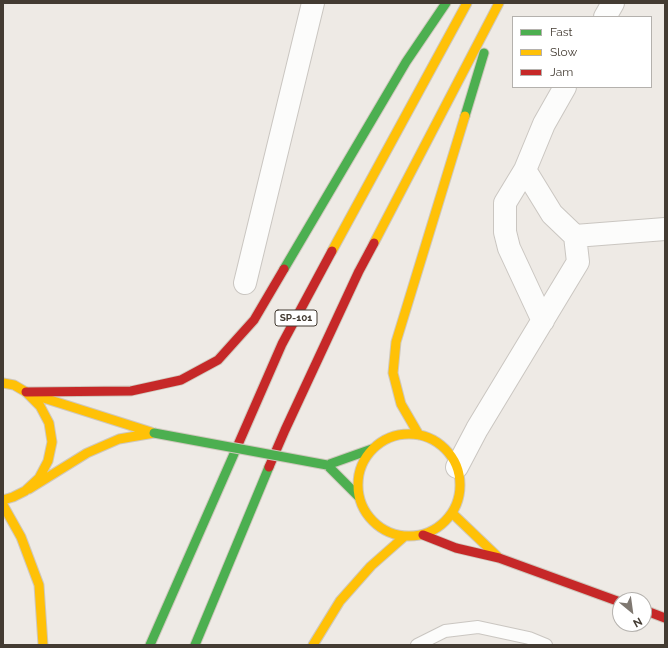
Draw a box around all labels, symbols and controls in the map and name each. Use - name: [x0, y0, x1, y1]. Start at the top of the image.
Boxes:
- legend: [512, 16, 652, 88]
- text: Fast: [550, 25, 573, 39]
- text: Slow: [550, 45, 577, 59]
- text: Jam: [550, 65, 573, 79]
- road number: SP-101: [275, 310, 317, 326]
- north arrow: [612, 592, 652, 632]
- text: N: [631, 614, 644, 630]

